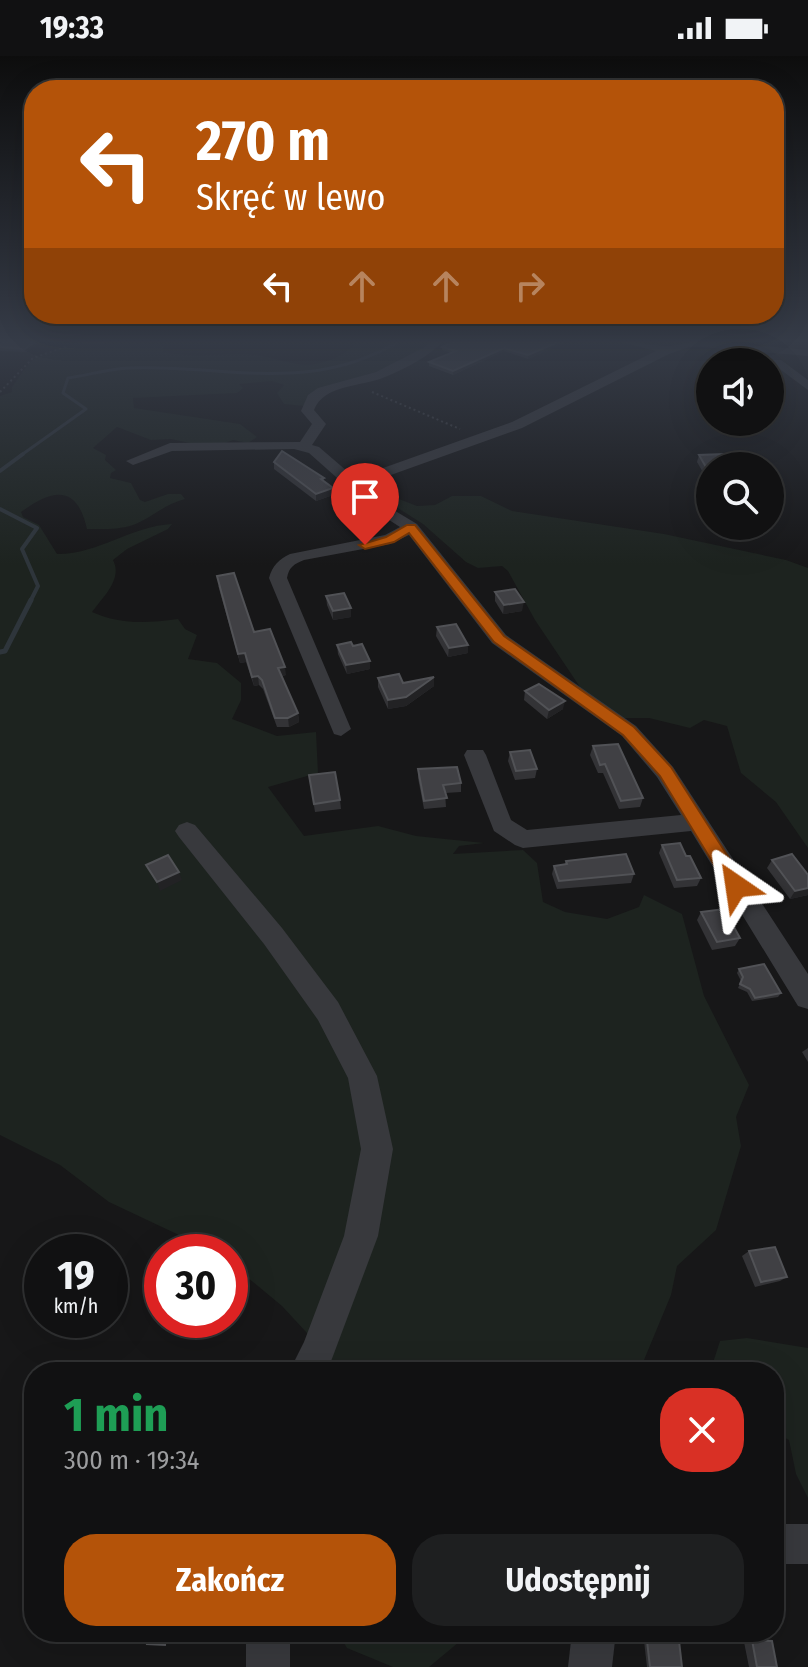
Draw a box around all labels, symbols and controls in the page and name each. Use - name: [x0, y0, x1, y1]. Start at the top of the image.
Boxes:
- text: 19:33: [40, 10, 104, 46]
- text: 270 m: [196, 108, 330, 175]
- icon: left: [64, 112, 168, 216]
- text: Skręć w lewo: [196, 176, 386, 220]
- icon: left: [256, 264, 300, 308]
- icon: ahead: [340, 264, 384, 308]
- icon: ahead: [424, 264, 468, 308]
- icon: right: [508, 264, 552, 308]
- map controls: [696, 348, 784, 540]
- button: sound: [696, 348, 784, 436]
- button: search: [696, 452, 784, 540]
- pin: [331, 463, 399, 545]
- icon: arrive: [343, 475, 387, 519]
- position arrow: [694, 844, 778, 928]
- speed limit sign: 30: [144, 1234, 248, 1338]
- text: 19: [57, 1252, 95, 1300]
- text: km/h: [54, 1294, 98, 1318]
- text: 1 min: [64, 1386, 169, 1444]
- button: close: [660, 1388, 744, 1472]
- text: 300 m · 19:34: [64, 1445, 199, 1476]
- button: Zakończ: [64, 1534, 396, 1626]
- button: Udostępnij: [412, 1534, 744, 1626]

